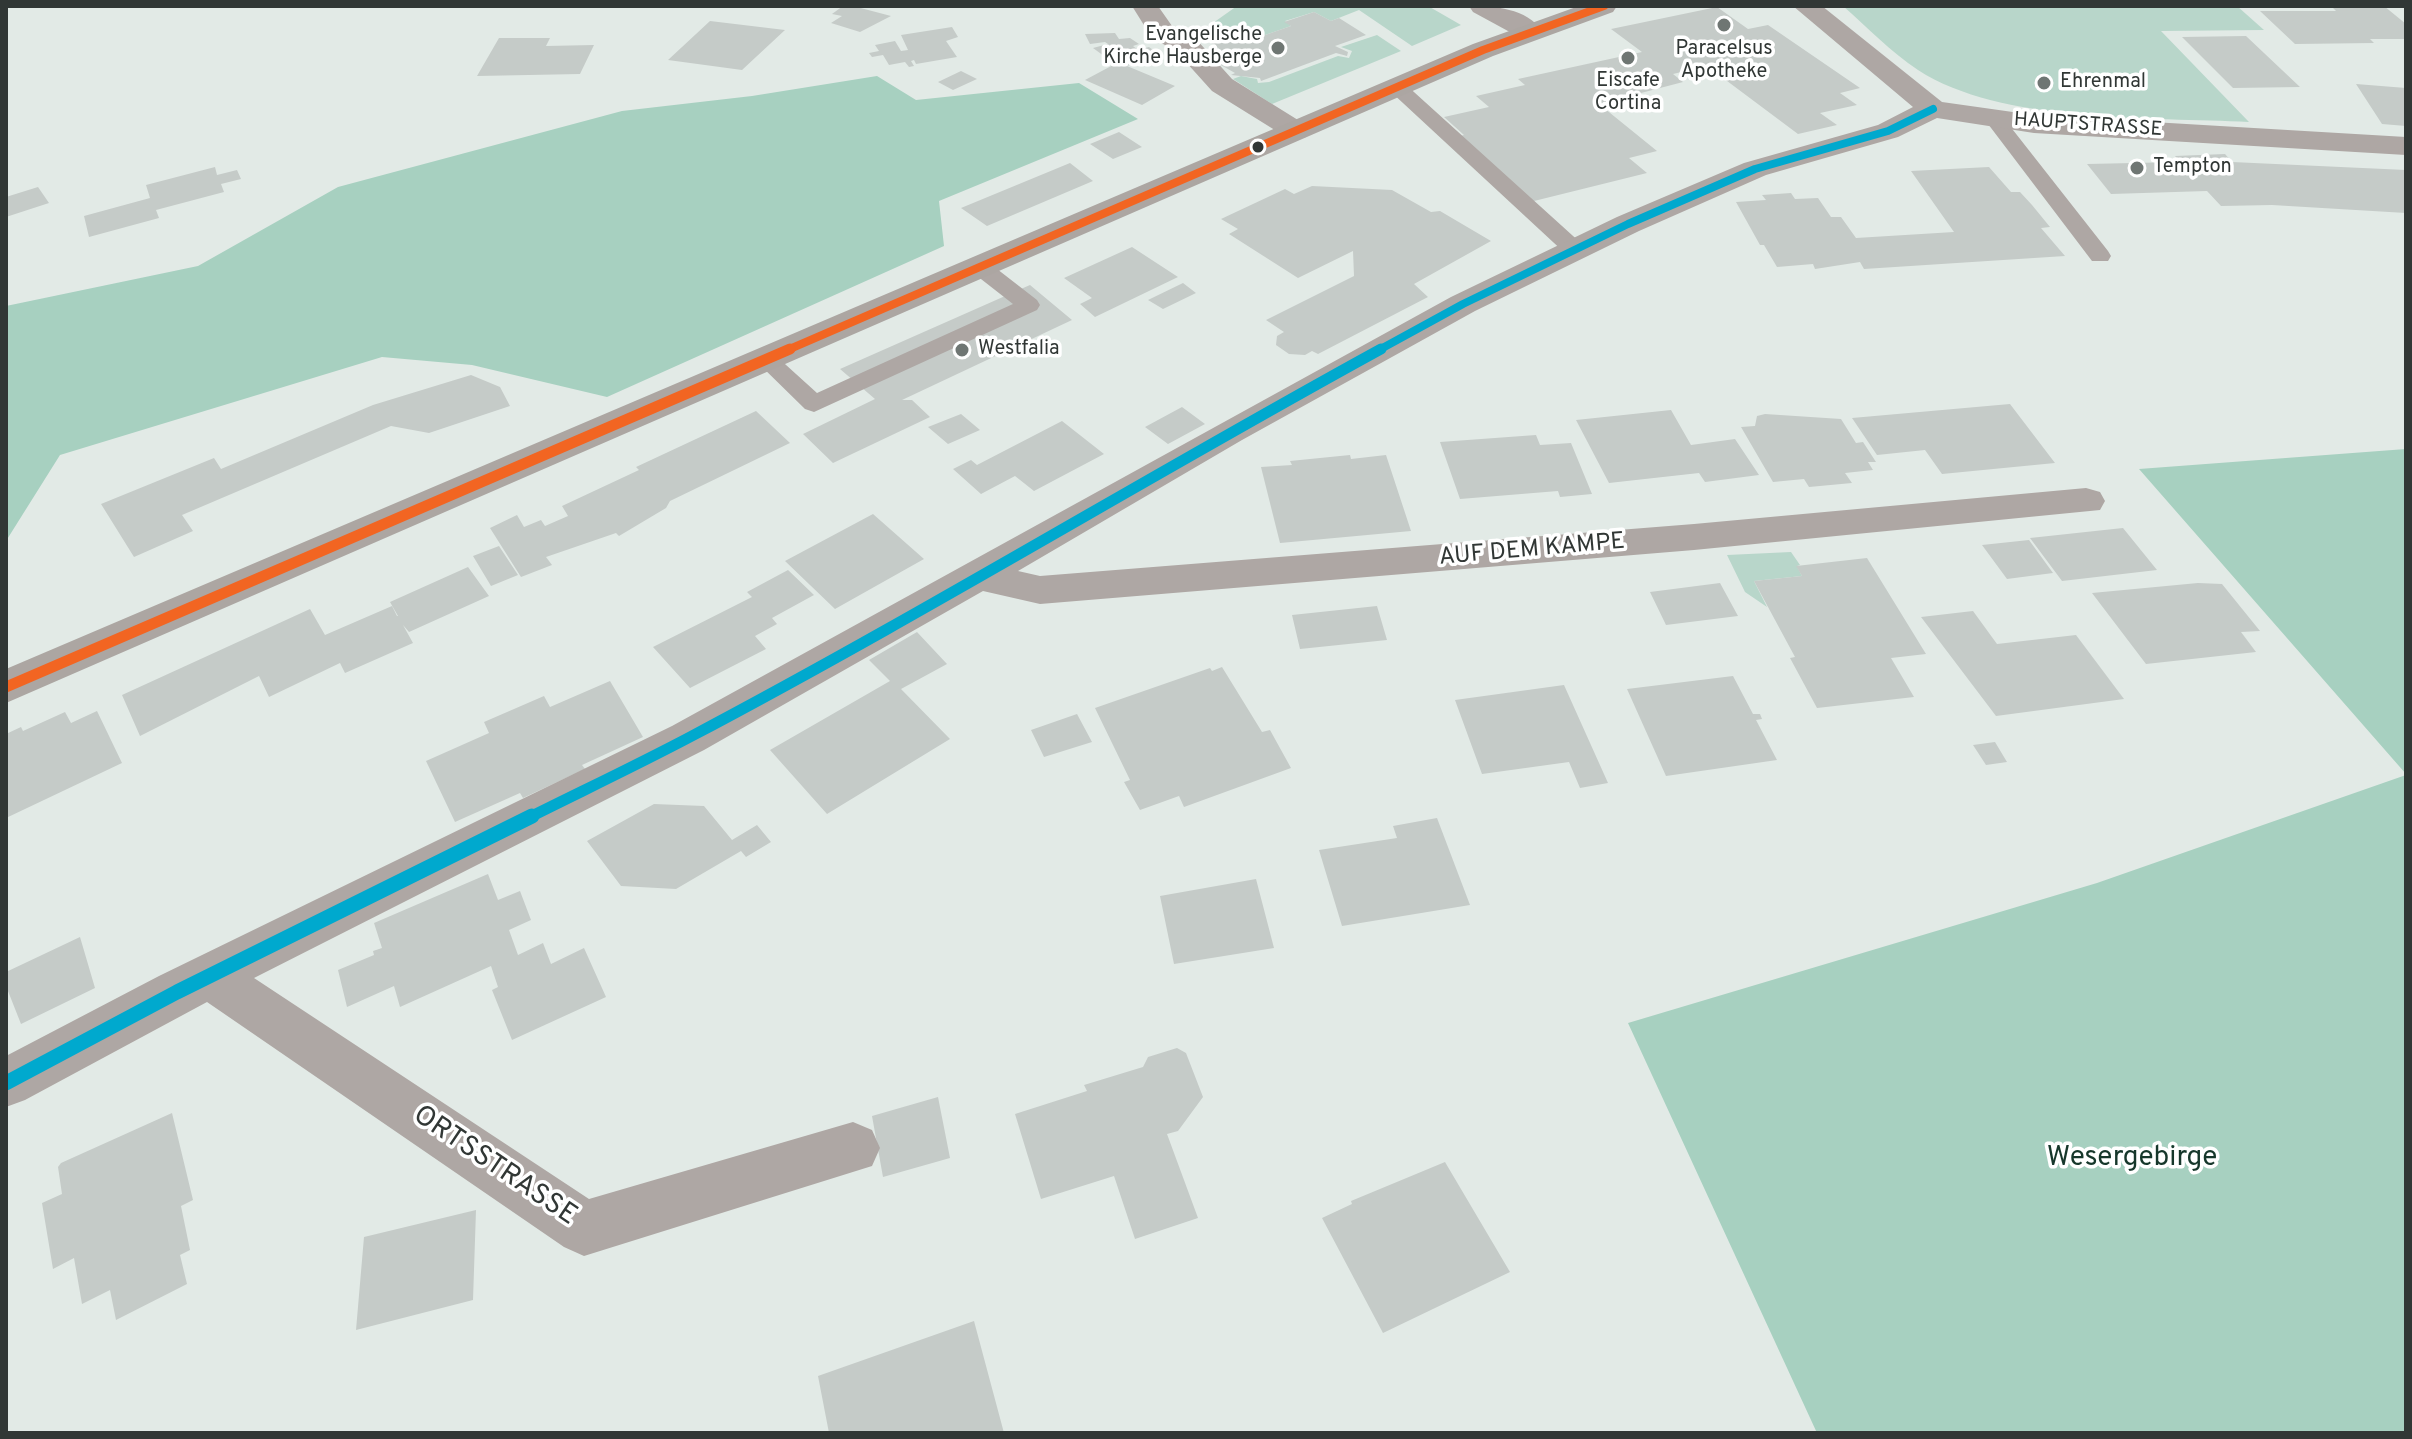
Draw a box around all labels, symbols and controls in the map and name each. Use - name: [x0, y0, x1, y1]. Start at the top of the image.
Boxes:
- marker: Paracelsus Apotheke: [1715, 16, 1733, 34]
- place label: Evangelische Kirche Hausberge: [1103, 24, 1262, 71]
- place label: Paracelsus Apotheke: [1675, 38, 1773, 85]
- marker: Evangelische Kirche Hausberge: [1269, 39, 1287, 57]
- marker: Eiscafe Cortina: [1619, 49, 1637, 67]
- place label: Eiscafe Cortina: [1595, 70, 1661, 117]
- place label: Ehrenmal: [2060, 71, 2146, 95]
- marker: Ehrenmal: [2035, 74, 2053, 92]
- street label: HAUPTSTRASSE: [2013, 109, 2163, 143]
- unlabelled marker: [1250, 139, 1266, 155]
- place label: Tempton: [2153, 156, 2232, 180]
- marker: Tempton: [2128, 159, 2146, 177]
- place label: Westfalia: [978, 338, 1059, 362]
- marker: Westfalia: [953, 341, 971, 359]
- street label: AUF DEM KAMPE: [1438, 529, 1626, 573]
- street label: ORTSSTRASSE: [406, 1100, 582, 1234]
- park label: Wesergebirge: [2047, 1142, 2217, 1176]

